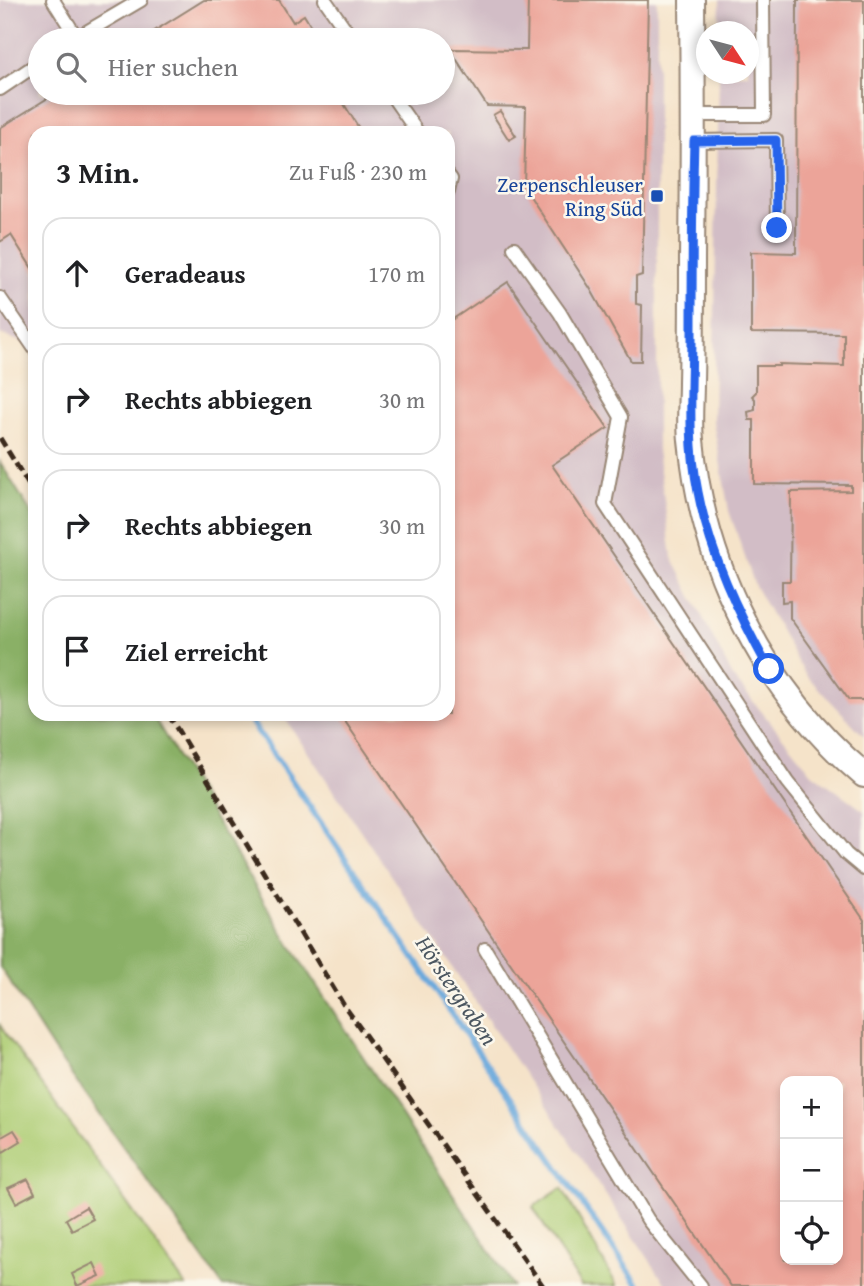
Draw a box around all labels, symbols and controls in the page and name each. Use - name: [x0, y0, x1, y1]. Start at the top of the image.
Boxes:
- north arrow: [696, 21, 759, 84]
- search box: [28, 28, 455, 105]
- text: Hier suchen: [108, 47, 238, 86]
- icon: search: [52, 48, 90, 86]
- text: 3 Min.: [56, 150, 139, 194]
- text: Zu Fuß · 230 m: [289, 155, 427, 188]
- place label: Zerpenschleuser Ring Süd: [497, 169, 644, 224]
- marker: Zerpenschleuser Ring Süd: [649, 188, 665, 204]
- route end: [761, 212, 792, 243]
- icon: ahead: [58, 254, 96, 292]
- text: Geradeaus: [125, 254, 246, 293]
- text: 170 m: [368, 257, 425, 290]
- icon: right: [58, 380, 96, 418]
- text: Rechts abbiegen: [125, 380, 312, 419]
- text: 30 m: [379, 383, 425, 416]
- icon: right: [58, 506, 96, 544]
- text: Rechts abbiegen: [125, 506, 312, 545]
- text: 30 m: [379, 509, 425, 542]
- icon: arrive: [58, 632, 96, 670]
- text: Ziel erreicht: [125, 632, 268, 671]
- route start: [753, 653, 784, 684]
- water label: Hörstergraben: [407, 928, 506, 1052]
- map controls: [780, 1076, 843, 1265]
- button: +: [780, 1076, 843, 1139]
- button: −: [780, 1139, 843, 1202]
- button: locate: [780, 1202, 843, 1265]

